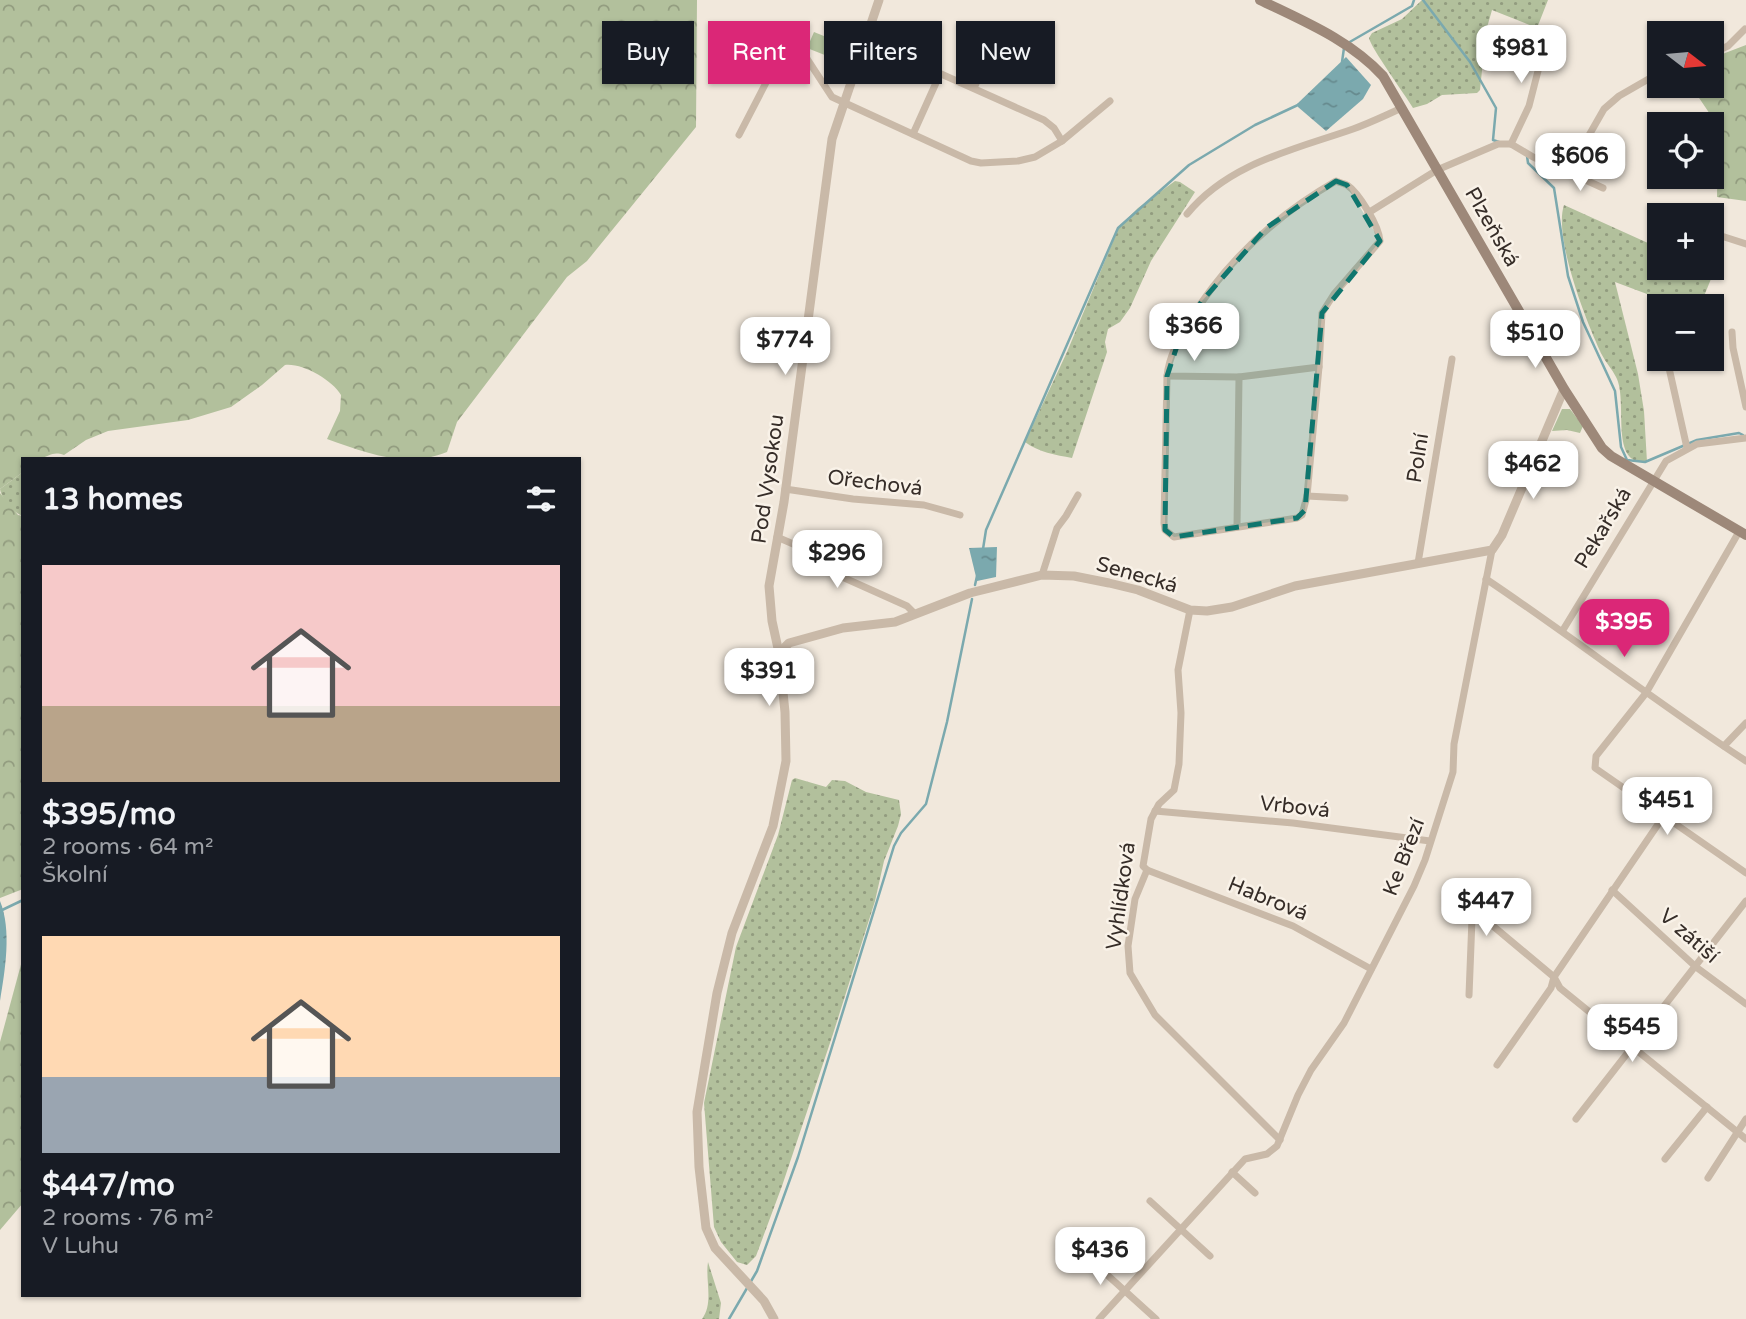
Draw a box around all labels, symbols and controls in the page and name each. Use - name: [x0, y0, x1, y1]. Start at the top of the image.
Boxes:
- chip: Buy: [602, 21, 694, 84]
- chip: Rent: [708, 21, 810, 84]
- chip: Filters: [824, 21, 942, 84]
- chip: New: [956, 21, 1055, 84]
- north arrow: [1647, 21, 1724, 98]
- map controls: [1647, 21, 1724, 371]
- pin: $981: [1480, 25, 1562, 85]
- text: $981: [1492, 34, 1550, 62]
- button: locate: [1647, 112, 1724, 189]
- pin: $606: [1539, 134, 1621, 193]
- text: $606: [1551, 142, 1609, 170]
- street label: Plzeňská: [1459, 183, 1525, 271]
- button: +: [1647, 203, 1724, 280]
- button: −: [1647, 294, 1724, 371]
- pin: $366: [1153, 304, 1235, 363]
- pin: $510: [1494, 310, 1576, 370]
- text: $366: [1165, 312, 1223, 340]
- pin: $774: [744, 318, 826, 377]
- text: $510: [1506, 319, 1564, 347]
- text: $774: [756, 326, 814, 354]
- street label: Pod Vysokou: [747, 413, 789, 545]
- street label: Polní: [1402, 431, 1434, 485]
- pin: $462: [1492, 442, 1574, 501]
- text: $462: [1504, 450, 1562, 478]
- street label: Ořechová: [826, 465, 924, 501]
- icon: filters: [522, 480, 560, 518]
- text: 13 homes: [42, 481, 183, 518]
- street label: Pekařská: [1569, 483, 1637, 573]
- pin: $296: [796, 530, 878, 590]
- text: $296: [808, 539, 866, 567]
- street label: Senecká: [1093, 551, 1181, 599]
- pin: $395: [1583, 600, 1665, 659]
- text: $395: [1595, 608, 1653, 636]
- icon: home: [238, 610, 364, 736]
- pin: $391: [728, 648, 810, 708]
- text: $391: [740, 657, 798, 685]
- pin: $451: [1626, 778, 1708, 837]
- text: $451: [1638, 786, 1696, 814]
- street label: Vrbová: [1259, 791, 1331, 823]
- text: $395/mo: [42, 796, 176, 833]
- street label: Ke Březí: [1378, 815, 1430, 899]
- text: 2 rooms · 64 m²: [42, 833, 213, 861]
- street label: Vyhlídková: [1101, 840, 1141, 952]
- text: Školní: [42, 861, 108, 889]
- street label: Habrová: [1224, 872, 1312, 926]
- pin: $447: [1445, 878, 1527, 938]
- text: $447: [1457, 887, 1515, 915]
- street label: V zátiší: [1654, 903, 1724, 969]
- icon: home: [238, 981, 364, 1107]
- pin: $545: [1591, 1004, 1673, 1064]
- text: $545: [1603, 1013, 1661, 1041]
- text: $447/mo: [42, 1167, 175, 1204]
- text: 2 rooms · 76 m²: [42, 1204, 213, 1232]
- pin: $436: [1059, 1228, 1141, 1287]
- text: V Luhu: [42, 1232, 119, 1260]
- text: $436: [1071, 1236, 1129, 1264]

